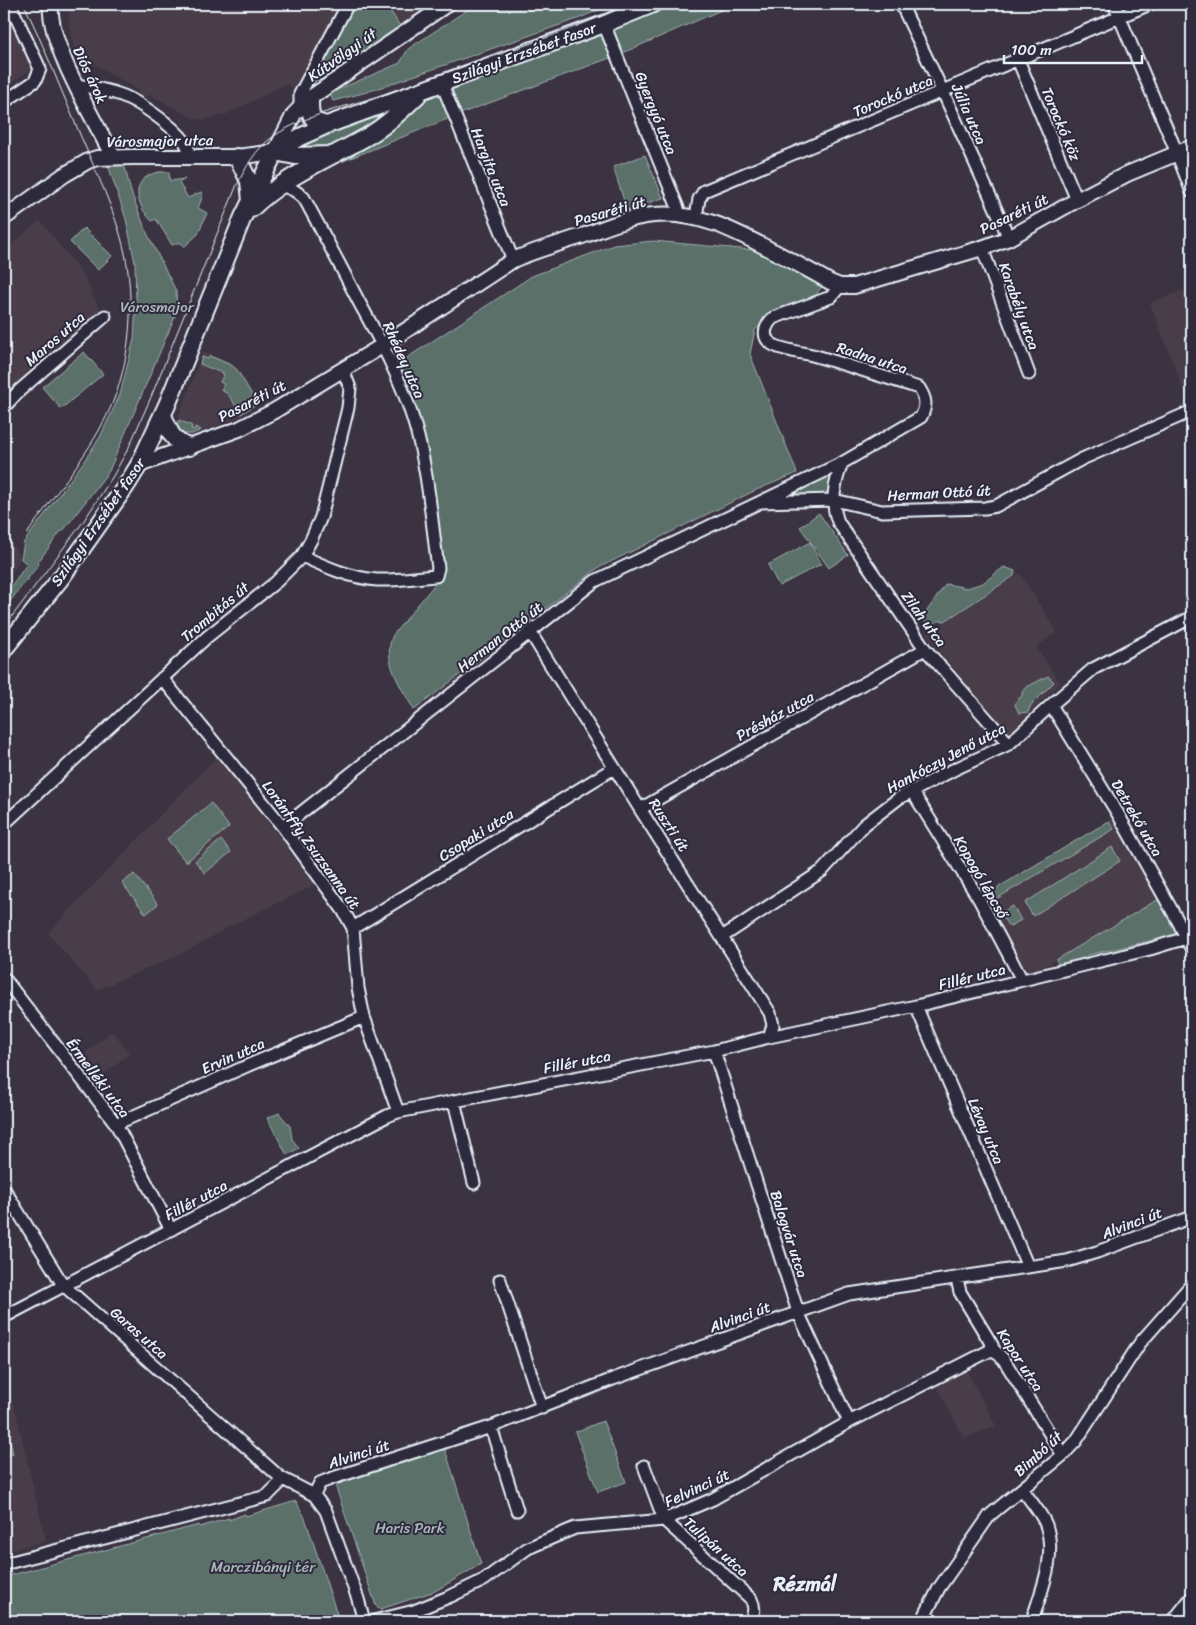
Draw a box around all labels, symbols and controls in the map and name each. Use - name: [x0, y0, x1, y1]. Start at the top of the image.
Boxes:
- street label: Szilágyi Erzsébet fasor: [448, 14, 601, 91]
- street label: Kútvölgyi út: [302, 21, 383, 89]
- scale bar: [1004, 32, 1141, 64]
- text: 100 m: [1011, 37, 1052, 63]
- street label: Diós árok: [65, 42, 115, 108]
- street label: Torockó utca: [849, 67, 938, 125]
- street label: Gyergyó utca: [628, 68, 685, 159]
- street label: Júlia utca: [944, 78, 994, 149]
- street label: Torockó köz: [1034, 83, 1089, 166]
- street label: Hargita utca: [463, 124, 519, 211]
- street label: Városmajor utca: [106, 127, 214, 155]
- street label: Pasaréti út: [975, 186, 1053, 242]
- street label: Pasaréti út: [571, 188, 649, 234]
- street label: Karabély utca: [991, 259, 1047, 354]
- park label: Városmajor: [120, 294, 195, 320]
- street label: Maros utca: [19, 305, 92, 373]
- street label: Rhédey utca: [376, 317, 433, 403]
- street label: Radna utca: [833, 334, 911, 382]
- street label: Pasaréti út: [213, 373, 291, 429]
- street label: Szilágyi Erzsébet fasor: [44, 451, 153, 592]
- street label: Herman Ottó út: [886, 477, 992, 509]
- street label: Trombitás út: [175, 575, 256, 649]
- street label: Zilah utca: [894, 585, 954, 653]
- street label: Herman Ottó út: [451, 595, 549, 679]
- street label: Présház utca: [731, 684, 819, 748]
- street label: Hankóczy Jenő utca: [882, 715, 1011, 800]
- street label: Detrekő utca: [1104, 774, 1170, 862]
- street label: Lorántffy Zsuzsanna út: [255, 775, 367, 916]
- street label: Ruszti út: [642, 793, 696, 858]
- street label: Csopaki utca: [433, 801, 519, 869]
- street label: Kopogó lépcső: [947, 830, 1016, 925]
- street label: Fillér utca: [936, 956, 1009, 998]
- street label: Ervin utca: [197, 1030, 269, 1082]
- street label: Érmelléki utca: [59, 1032, 137, 1124]
- street label: Fillér utca: [541, 1043, 613, 1081]
- street label: Lévay utca: [960, 1094, 1012, 1169]
- street label: Fillér utca: [160, 1172, 233, 1227]
- street label: Balogvár utca: [763, 1187, 816, 1282]
- street label: Alvinci út: [1097, 1199, 1167, 1247]
- street label: Alvinci út: [705, 1294, 775, 1340]
- street label: Garas utca: [104, 1300, 174, 1366]
- street label: Kapor utca: [990, 1323, 1051, 1397]
- street label: Bimbó út: [1007, 1424, 1069, 1483]
- street label: Alvinci út: [324, 1432, 394, 1476]
- street label: Felvinci út: [660, 1461, 734, 1514]
- street label: Tulipán utca: [677, 1510, 755, 1584]
- park label: Haris Park: [375, 1515, 446, 1541]
- park label: Marczibányi tér: [211, 1554, 316, 1580]
- district label: Rézmál: [772, 1567, 838, 1602]

